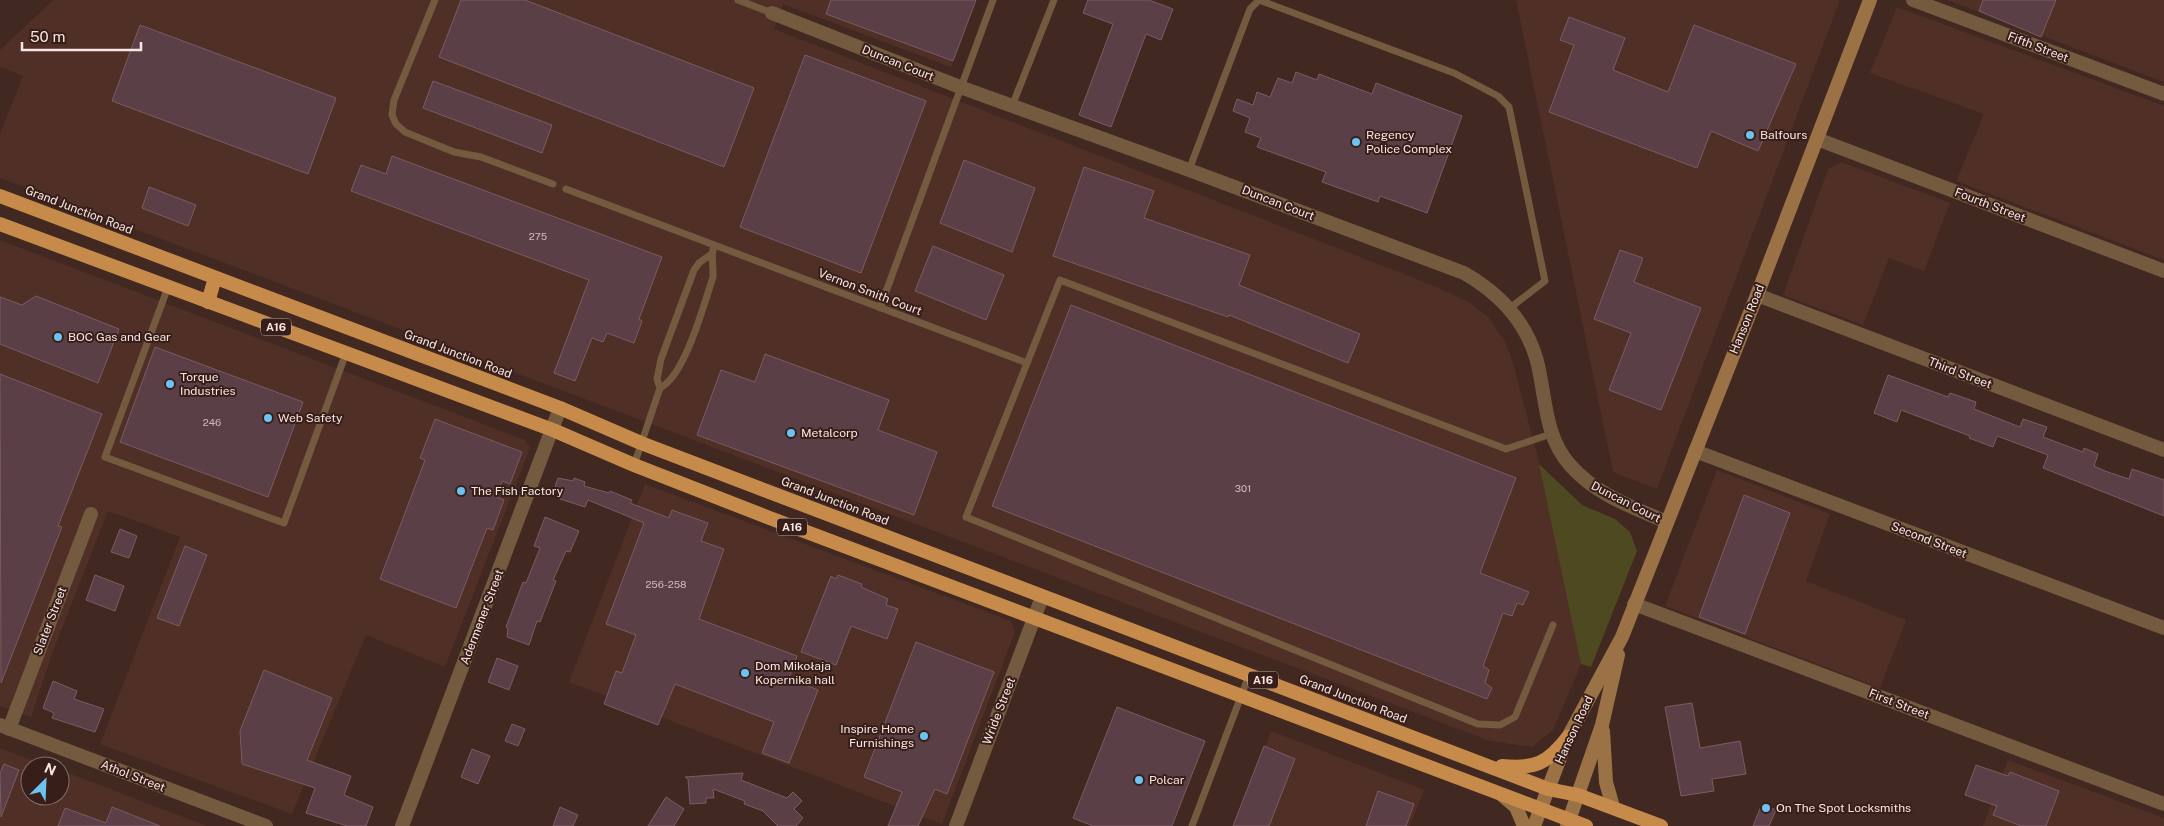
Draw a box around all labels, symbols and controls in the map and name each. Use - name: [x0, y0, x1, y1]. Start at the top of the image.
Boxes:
- scale bar: [22, 20, 141, 52]
- text: 50 m: [30, 28, 65, 45]
- street label: Fifth Street: [2006, 29, 2071, 65]
- street label: Duncan Court: [860, 42, 936, 84]
- place label: Regency Police Complex: [1366, 128, 1452, 156]
- place label: Balfours: [1760, 128, 1807, 142]
- marker: Balfours: [1744, 129, 1756, 141]
- marker: Regency Police Complex: [1350, 136, 1362, 148]
- street label: Grand Junction Road: [23, 183, 135, 237]
- street label: Duncan Court: [1240, 183, 1317, 223]
- street label: Fourth Street: [1953, 185, 2028, 225]
- house number: 275: [529, 230, 547, 242]
- street label: Vernon Smith Court: [816, 266, 924, 318]
- street label: Hanson Road: [1727, 282, 1767, 356]
- road number: A16: [261, 318, 291, 336]
- street label: Grand Junction Road: [402, 327, 514, 381]
- place label: BOC Gas and Gear: [68, 330, 171, 344]
- marker: BOC Gas and Gear: [52, 331, 64, 343]
- street label: Third Street: [1926, 354, 1994, 392]
- place label: Torque Industries: [180, 370, 236, 398]
- marker: Torque Industries: [164, 378, 176, 390]
- place label: Web Safety: [278, 411, 343, 425]
- marker: Web Safety: [262, 412, 274, 424]
- house number: 246: [203, 416, 221, 428]
- place label: Metalcorp: [801, 426, 858, 440]
- marker: Metalcorp: [785, 427, 797, 439]
- street label: Grand Junction Road: [779, 474, 891, 528]
- street label: Duncan Court: [1589, 478, 1664, 526]
- house number: 301: [1235, 482, 1251, 494]
- place label: The Fish Factory: [471, 484, 564, 498]
- marker: The Fish Factory: [455, 485, 467, 497]
- road number: A16: [777, 518, 807, 536]
- street label: Second Street: [1889, 519, 1969, 561]
- street label: Adermener Street: [457, 567, 507, 666]
- house number: 256-258: [645, 578, 687, 590]
- street label: Slater Street: [31, 585, 70, 657]
- place label: Dom Mikołaja Kopernika hall: [755, 659, 835, 687]
- marker: Dom Mikołaja Kopernika hall: [739, 667, 751, 679]
- road number: A16: [1248, 672, 1278, 688]
- street label: Grand Junction Road: [1297, 672, 1409, 726]
- street label: Wride Street: [980, 675, 1018, 747]
- street label: First Street: [1867, 686, 1931, 722]
- street label: Hanson Road: [1552, 694, 1596, 766]
- place label: Inspire Home Furnishings: [840, 722, 914, 750]
- marker: Inspire Home Furnishings: [918, 730, 930, 742]
- north arrow: [20, 756, 70, 806]
- street label: Athol Street: [99, 757, 167, 795]
- text: N: [42, 760, 59, 779]
- place label: Polcar: [1149, 773, 1185, 787]
- marker: Polcar: [1133, 774, 1145, 786]
- place label: On The Spot Locksmiths: [1776, 801, 1911, 815]
- marker: On The Spot Locksmiths: [1760, 802, 1772, 814]

